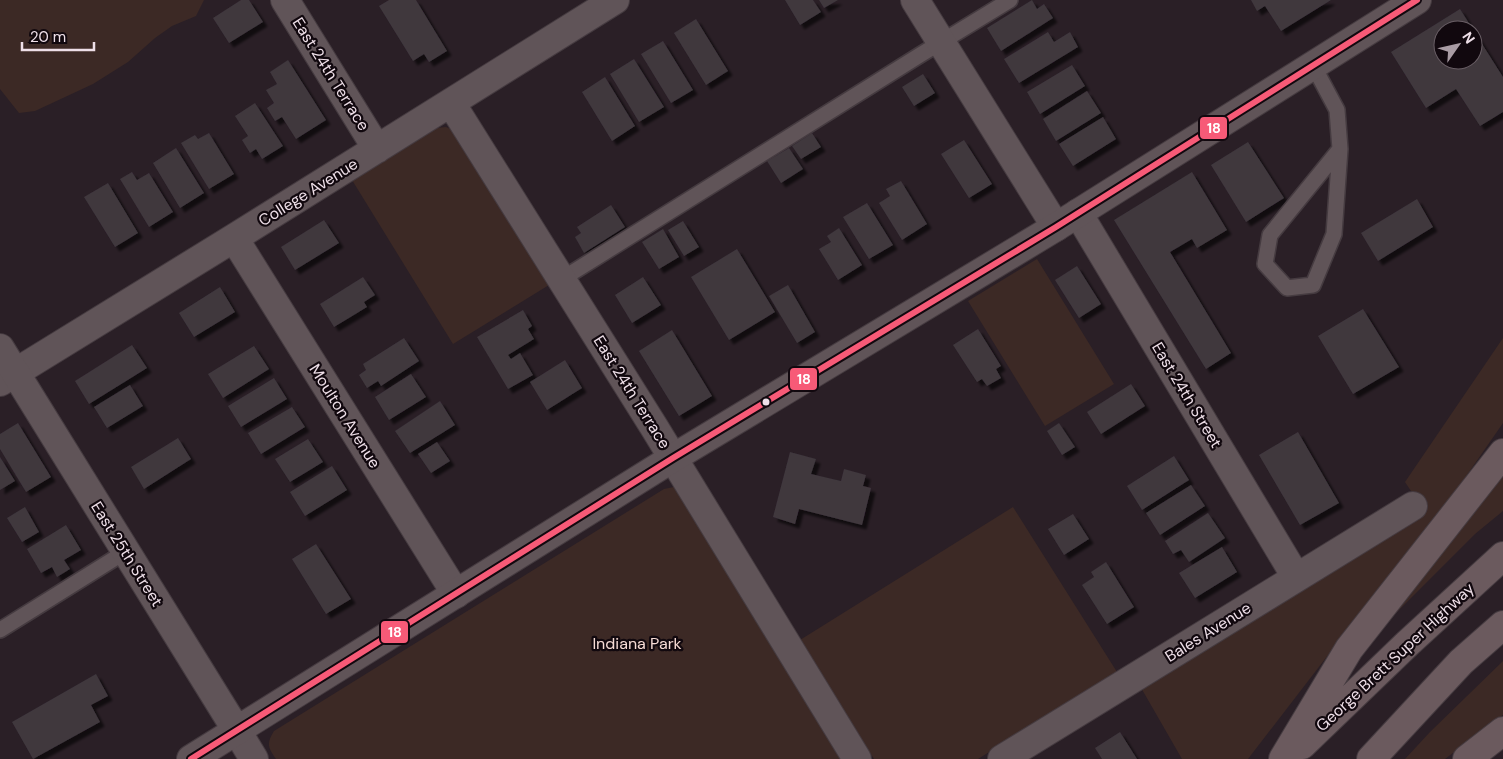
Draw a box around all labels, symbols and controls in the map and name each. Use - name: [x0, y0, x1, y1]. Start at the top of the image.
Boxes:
- street label: East 24th Terrace: [288, 13, 374, 135]
- scale bar: [22, 20, 95, 52]
- north arrow: [1433, 20, 1483, 70]
- text: 20 m: [30, 27, 66, 47]
- text: N: [1458, 28, 1479, 47]
- line badge: 18: [1199, 116, 1228, 140]
- text: 18: [1207, 119, 1221, 137]
- street label: College Avenue: [254, 153, 362, 231]
- street label: East 24th Terrace: [589, 331, 675, 453]
- street label: East 24th Street: [1147, 338, 1227, 452]
- street label: Moulton Avenue: [305, 360, 385, 472]
- line badge: 18: [789, 367, 818, 391]
- text: 18: [797, 370, 811, 388]
- unlabelled marker: [761, 397, 771, 407]
- street label: East 25th Street: [86, 498, 168, 610]
- street label: George Brett Super Highway: [1311, 578, 1479, 736]
- street label: Bales Avenue: [1161, 597, 1255, 667]
- line badge: 18: [380, 620, 409, 644]
- text: 18: [388, 623, 402, 641]
- park label: Indiana Park: [592, 633, 682, 654]

